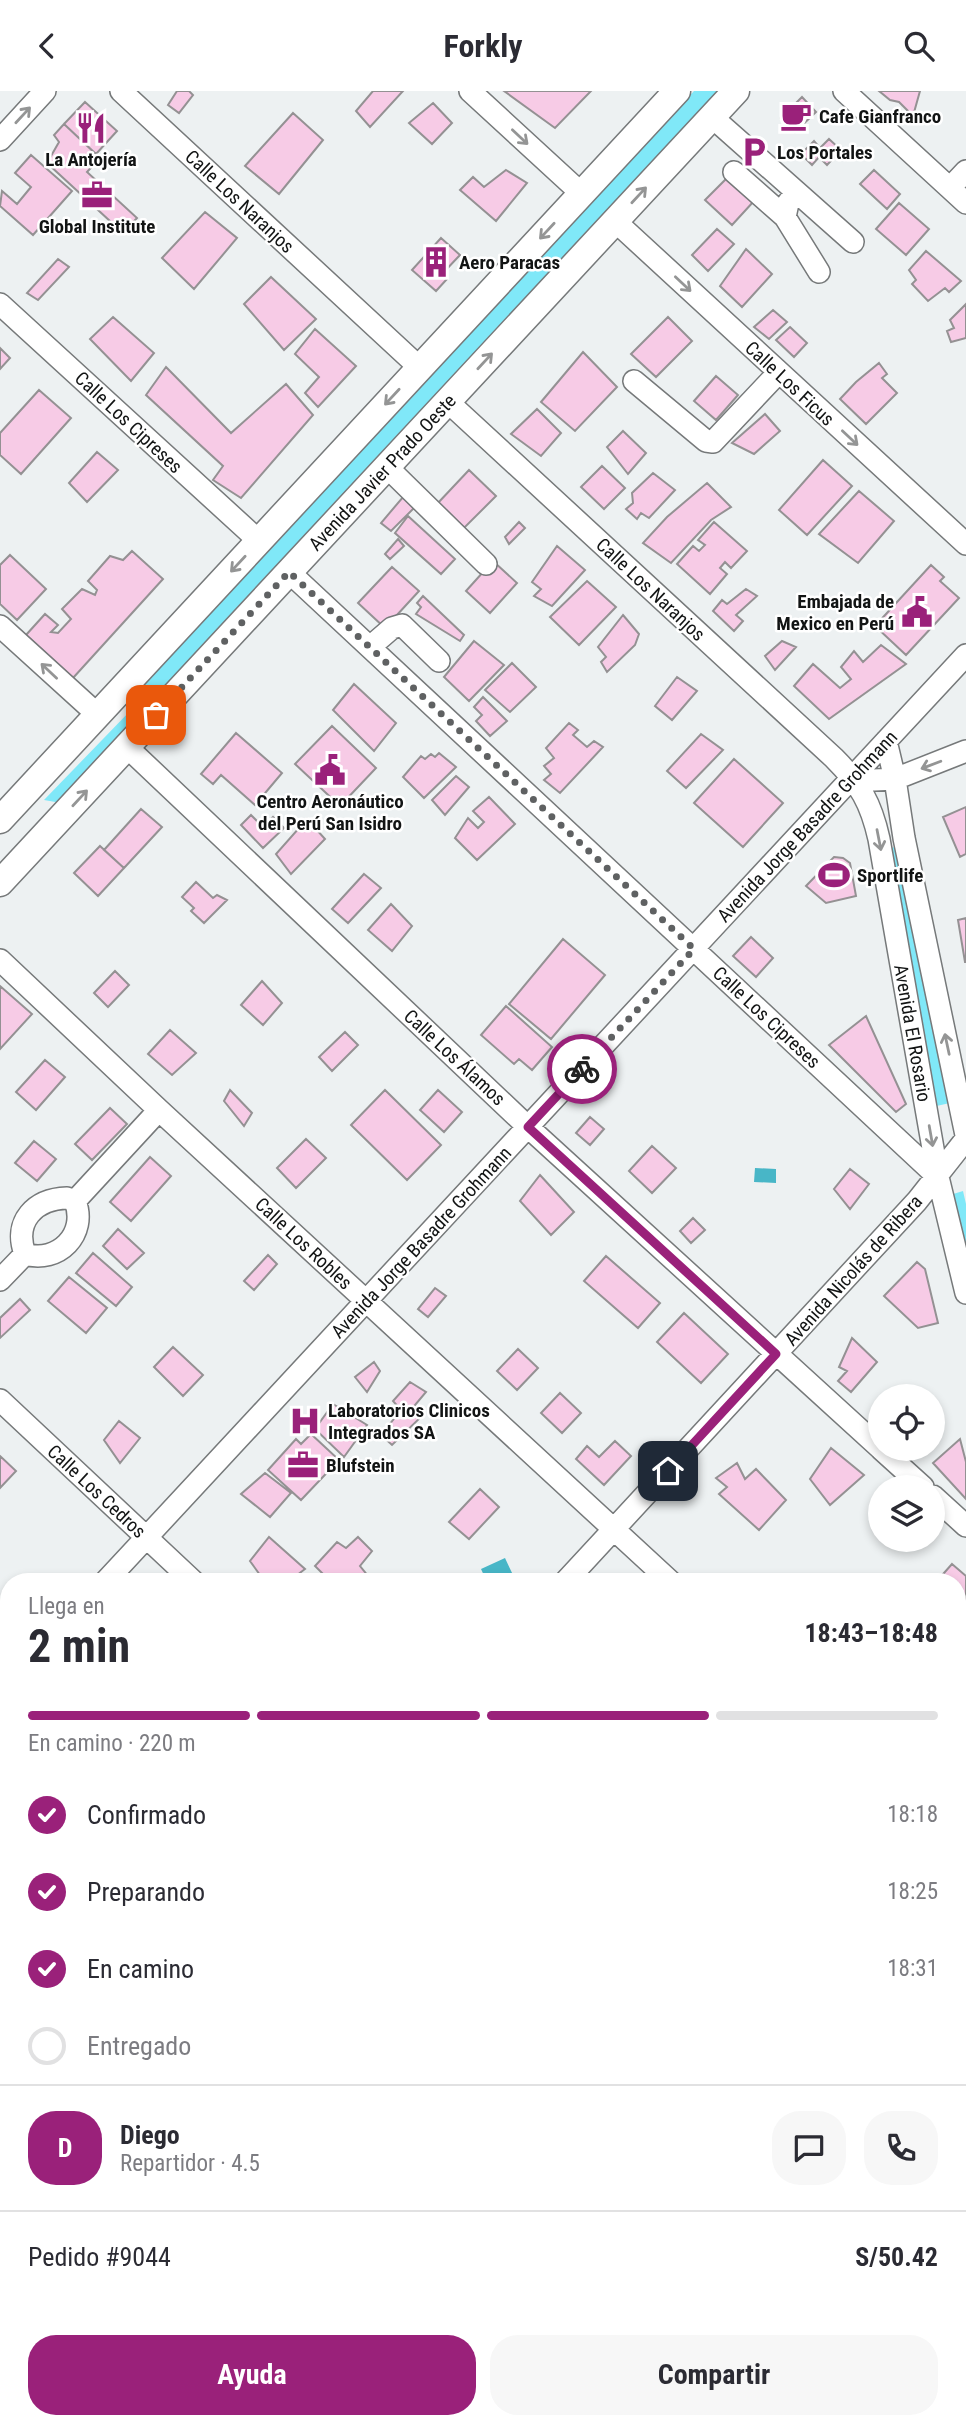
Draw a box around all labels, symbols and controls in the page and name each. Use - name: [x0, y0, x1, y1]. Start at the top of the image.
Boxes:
- icon: back: [28, 27, 66, 65]
- text: Forkly: [443, 27, 523, 65]
- icon: search: [900, 27, 938, 65]
- cafe icon: Cafe Gianfranco: [779, 99, 813, 133]
- place label: Cafe Gianfranco: [819, 105, 941, 128]
- one-way arrow: [14, 107, 31, 124]
- restaurant icon: La Antojería: [74, 111, 108, 145]
- one-way arrow: [511, 129, 528, 146]
- parking icon: Los Portales: [737, 135, 771, 169]
- place label: Los Portales: [777, 141, 873, 164]
- street label: Calle Los Naranjos: [180, 145, 299, 258]
- place label: La Antojería: [45, 148, 137, 171]
- office icon: Global Institute: [80, 178, 114, 212]
- one-way arrow: [631, 187, 648, 204]
- place label: Global Institute: [39, 215, 155, 238]
- one-way arrow: [539, 222, 556, 239]
- building icon: Aero Paracas: [419, 245, 453, 279]
- place label: Aero Paracas: [459, 251, 560, 274]
- one-way arrow: [674, 276, 692, 292]
- street label: Calle Los Ficus: [740, 336, 839, 431]
- one-way arrow: [476, 353, 493, 370]
- street label: Calle Los Cipreses: [70, 367, 187, 478]
- one-way arrow: [384, 388, 401, 405]
- street label: Avenida Javier Prado Oeste: [304, 389, 461, 555]
- one-way arrow: [841, 430, 859, 446]
- street label: Calle Los Naranjos: [591, 533, 710, 646]
- one-way arrow: [229, 555, 246, 572]
- place label: Embajada de Mexico en Perú: [776, 590, 894, 635]
- public building icon: Embajada de Mexico en Perú: [900, 595, 934, 629]
- one-way arrow: [41, 662, 58, 679]
- pin: [126, 685, 186, 745]
- icon: bag: [137, 696, 175, 734]
- street label: Avenida Jorge Basadre Grohmann: [712, 726, 902, 927]
- public building icon: Centro Aeronáutico del Perú San Isidro: [313, 753, 347, 787]
- one-way arrow: [920, 759, 942, 772]
- one-way arrow: [72, 789, 88, 807]
- place label: Centro Aeronáutico del Perú San Isidro: [256, 790, 404, 835]
- one-way arrow: [872, 828, 886, 851]
- sports icon: Sportlife: [817, 858, 851, 892]
- place label: Sportlife: [857, 864, 923, 887]
- street label: Calle Los Cipreses: [708, 962, 825, 1073]
- street label: Avenida El Rosario: [889, 963, 936, 1104]
- street label: Calle Los Álamos: [399, 1004, 510, 1110]
- one-way arrow: [939, 1033, 953, 1056]
- courier: [547, 1034, 617, 1104]
- icon: bike: [563, 1050, 601, 1088]
- one-way arrow: [925, 1124, 938, 1147]
- street label: Avenida Jorge Basadre Grohmann: [326, 1142, 516, 1343]
- street label: Avenida Nicolás de Ribera: [780, 1190, 927, 1350]
- street label: Calle Los Robles: [250, 1193, 357, 1294]
- map controls: [868, 1384, 945, 1552]
- button: locate: [868, 1384, 945, 1461]
- place label: Laboratorios Clinicos Integrados SA: [328, 1399, 490, 1444]
- hospital icon: Laboratorios Clinicos Integrados SA: [288, 1404, 322, 1438]
- street label: Calle Los Cedros: [43, 1440, 151, 1543]
- pin: [638, 1441, 698, 1501]
- office icon: Blufstein: [286, 1448, 320, 1482]
- icon: home: [649, 1452, 687, 1490]
- place label: Blufstein: [326, 1454, 395, 1477]
- button: layers: [868, 1475, 945, 1552]
- text: Llega en: [28, 1593, 105, 1620]
- text: 18:43–18:48: [804, 1618, 938, 1648]
- text: 2 min: [28, 1619, 130, 1673]
- text: En camino · 220 m: [28, 1730, 196, 1757]
- icon: check: [28, 1796, 66, 1834]
- text: Confirmado: [87, 1800, 206, 1830]
- text: 18:18: [887, 1801, 938, 1828]
- icon: check: [28, 1873, 66, 1911]
- text: Preparando: [87, 1877, 205, 1907]
- text: 18:25: [887, 1878, 938, 1905]
- icon: check: [28, 1950, 66, 1988]
- text: En camino: [87, 1954, 194, 1984]
- text: 18:31: [887, 1955, 938, 1982]
- text: Entregado: [87, 2031, 191, 2061]
- button: chat: [772, 2111, 846, 2185]
- button: phone: [864, 2111, 938, 2185]
- text: Diego: [120, 2120, 180, 2150]
- text: D: [58, 2133, 72, 2163]
- text: Repartidor · 4.5: [120, 2150, 260, 2177]
- text: Pedido #9044: [28, 2242, 171, 2272]
- text: S/50.42: [855, 2242, 938, 2272]
- button: Ayuda: [28, 2335, 476, 2415]
- button: Compartir: [490, 2335, 938, 2415]

